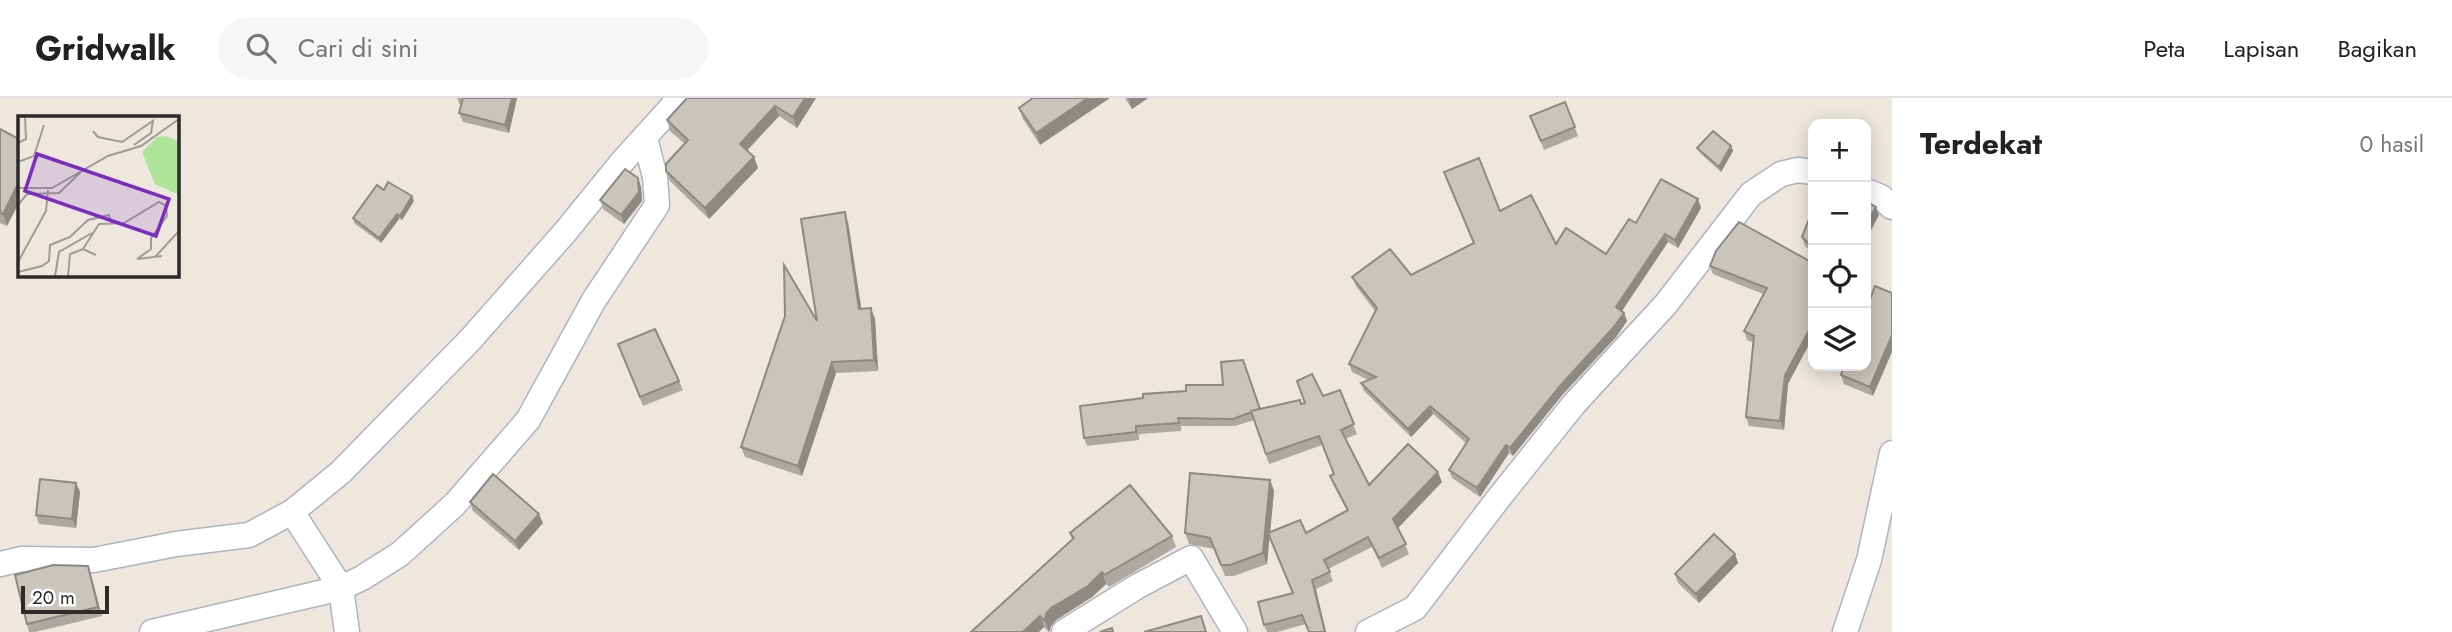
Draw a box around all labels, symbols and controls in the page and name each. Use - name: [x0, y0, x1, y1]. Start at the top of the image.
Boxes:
- search box: [218, 17, 708, 80]
- text: Gridwalk: [35, 25, 176, 72]
- icon: search: [242, 29, 280, 67]
- text: Cari di sini: [298, 29, 419, 67]
- text: Peta: [2143, 31, 2185, 66]
- text: Lapisan: [2223, 31, 2299, 66]
- text: Bagikan: [2337, 31, 2417, 66]
- inset map: [18, 116, 178, 276]
- map controls: [1808, 119, 1871, 371]
- button: +: [1808, 119, 1871, 182]
- text: Terdekat: [1920, 122, 2042, 165]
- text: 0 hasil: [2360, 127, 2424, 161]
- button: −: [1808, 182, 1871, 245]
- button: locate: [1808, 245, 1871, 308]
- button: layers: [1808, 308, 1871, 371]
- scale bar: [21, 583, 108, 615]
- text: 20 m: [32, 584, 75, 611]

